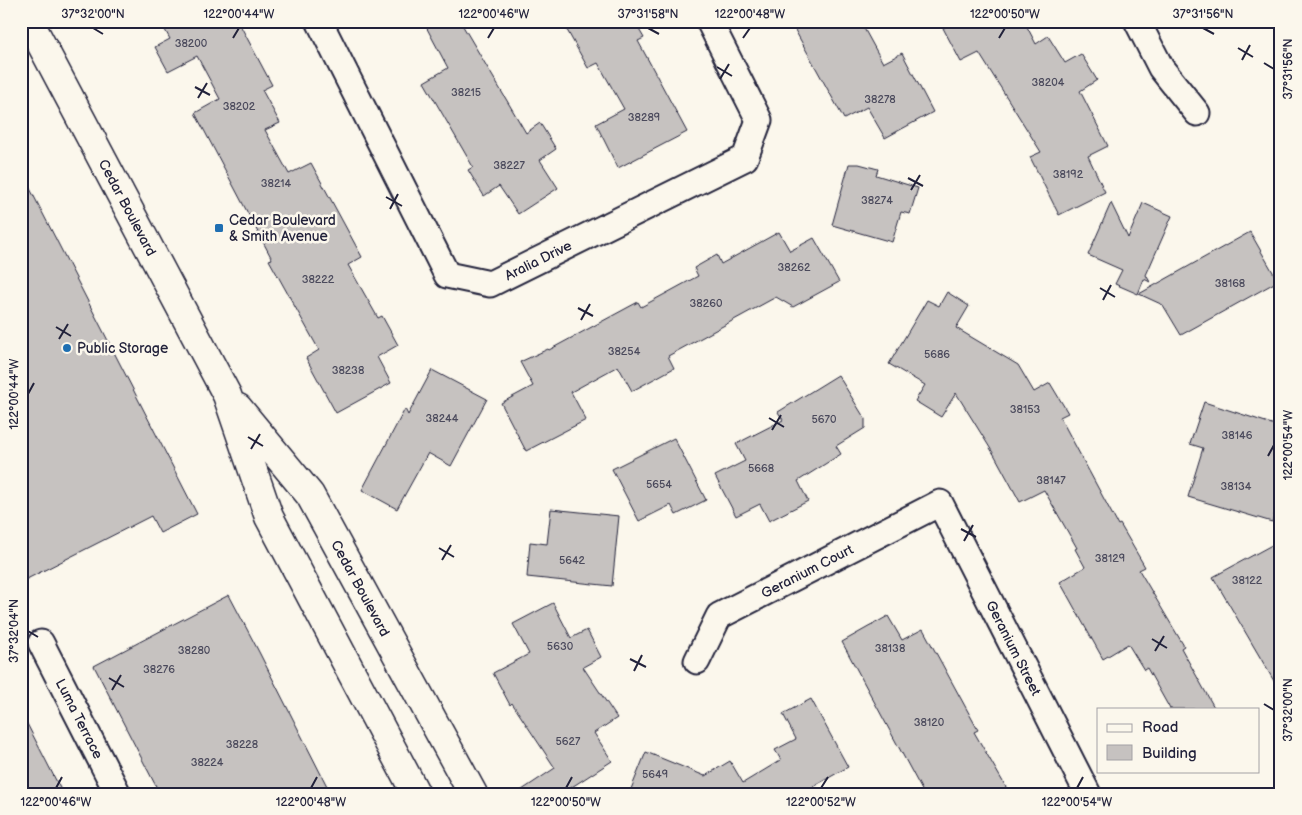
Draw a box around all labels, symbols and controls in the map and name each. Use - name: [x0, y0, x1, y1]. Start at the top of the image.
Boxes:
- text: 37°32'00"N: [61, 7, 125, 22]
- text: 122°00'44"W: [204, 7, 274, 22]
- text: 122°00'46"W: [459, 7, 529, 22]
- text: 37°31'58"N: [618, 7, 678, 22]
- text: 122°00'48"W: [715, 7, 785, 22]
- text: 122°00'50"W: [970, 7, 1040, 22]
- text: 37°31'56"N: [1172, 7, 1234, 22]
- house number: 38200: [175, 37, 208, 50]
- text: 37°31'56"N: [1281, 38, 1296, 100]
- house number: 38204: [1032, 76, 1065, 89]
- house number: 38215: [451, 86, 481, 99]
- house number: 38278: [864, 93, 896, 106]
- house number: 38202: [223, 100, 256, 113]
- house number: 38289: [628, 111, 660, 124]
- street label: Cedar Boulevard: [95, 156, 160, 259]
- house number: 38227: [493, 159, 525, 172]
- house number: 38192: [1053, 168, 1084, 181]
- house number: 38214: [261, 177, 292, 190]
- house number: 38274: [861, 194, 893, 207]
- place label: Cedar Boulevard & Smith Avenue: [229, 212, 336, 245]
- marker: Cedar Boulevard & Smith Avenue: [213, 222, 225, 234]
- street label: Aralia Drive: [502, 237, 575, 284]
- house number: 38262: [778, 261, 811, 274]
- house number: 38222: [302, 273, 335, 286]
- house number: 38168: [1215, 277, 1245, 290]
- house number: 38260: [690, 297, 723, 310]
- place label: Public Storage: [77, 340, 168, 357]
- marker: Public Storage: [61, 342, 73, 354]
- house number: 38254: [608, 345, 641, 358]
- house number: 5686: [924, 348, 950, 361]
- text: 122°00'44"W: [7, 359, 22, 429]
- house number: 38238: [332, 364, 364, 377]
- house number: 38153: [1010, 403, 1040, 416]
- text: 122°00'54"W: [1281, 410, 1296, 480]
- house number: 38244: [426, 412, 459, 425]
- house number: 5670: [812, 413, 837, 426]
- house number: 38146: [1222, 429, 1253, 442]
- house number: 5668: [748, 462, 774, 475]
- house number: 38147: [1036, 474, 1066, 487]
- house number: 5654: [646, 478, 672, 491]
- house number: 38134: [1221, 480, 1252, 493]
- street label: Cedar Boulevard: [327, 537, 393, 639]
- street label: Geranium Court: [758, 541, 857, 602]
- house number: 38129: [1095, 552, 1125, 565]
- house number: 5642: [559, 554, 586, 567]
- house number: 38122: [1232, 574, 1263, 587]
- street label: Geranium Street: [982, 598, 1045, 699]
- text: 37°32'04"N: [7, 599, 22, 663]
- house number: 5630: [547, 640, 574, 653]
- house number: 38138: [875, 642, 905, 655]
- house number: 38280: [178, 644, 211, 657]
- house number: 38276: [143, 663, 175, 676]
- street label: Luma Terrace: [52, 676, 107, 762]
- text: 37°32'00"N: [1281, 678, 1296, 742]
- legend: [1097, 708, 1260, 772]
- house number: 38120: [914, 716, 945, 729]
- text: Road: [1142, 718, 1178, 737]
- house number: 5627: [556, 735, 581, 748]
- house number: 38228: [226, 738, 258, 751]
- text: Building: [1142, 744, 1197, 763]
- house number: 38224: [191, 756, 224, 769]
- house number: 5649: [642, 768, 668, 781]
- text: 122°00'46"W: [21, 795, 91, 810]
- text: 122°00'48"W: [276, 795, 346, 810]
- text: 122°00'50"W: [531, 795, 601, 810]
- text: 122°00'52"W: [786, 795, 856, 810]
- text: 122°00'54"W: [1042, 795, 1112, 810]

